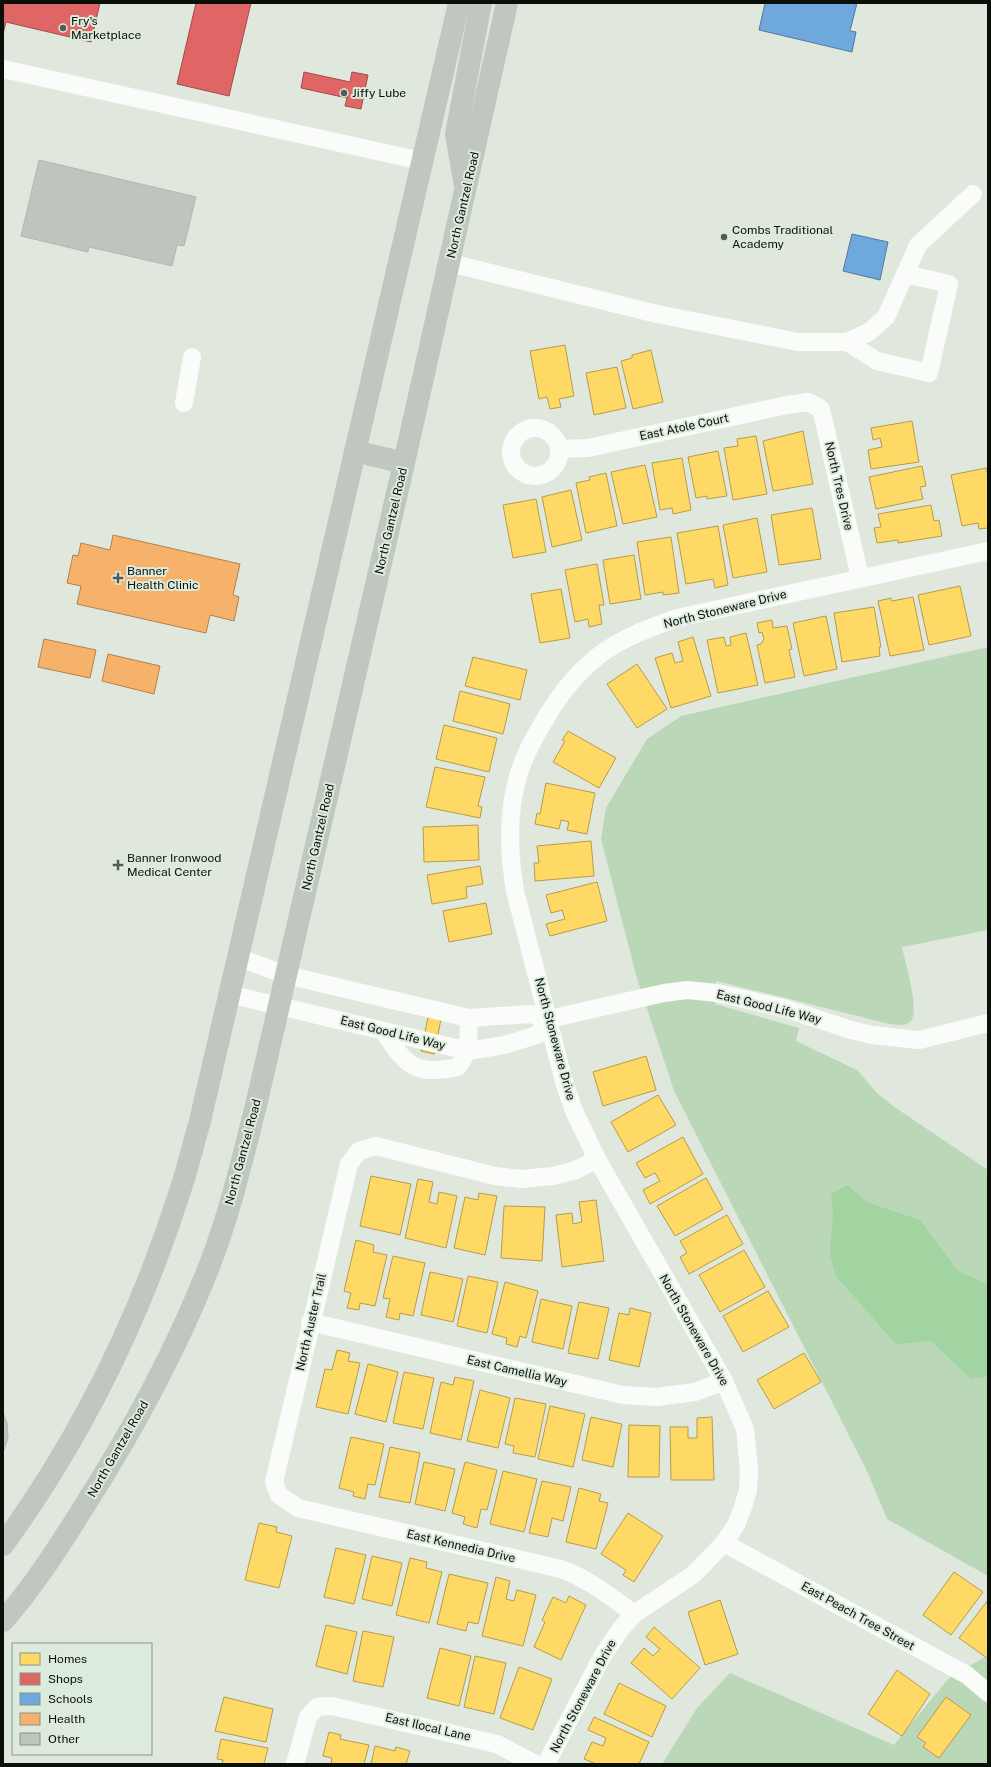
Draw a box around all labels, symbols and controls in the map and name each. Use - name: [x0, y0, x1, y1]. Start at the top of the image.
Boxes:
- place label: Fry's Marketplace: [71, 14, 141, 42]
- marker: Fry's Marketplace: [58, 23, 68, 33]
- place label: Jiffy Lube: [352, 86, 406, 100]
- marker: Jiffy Lube: [339, 88, 349, 98]
- street label: North Gantzel Road: [444, 150, 482, 260]
- place label: Combs Traditional Academy: [732, 223, 833, 251]
- marker: Combs Traditional Academy: [719, 232, 729, 242]
- street label: East Atole Court: [638, 411, 730, 443]
- street label: North Tres Drive: [822, 440, 856, 532]
- street label: North Gantzel Road: [372, 466, 410, 576]
- place label: Banner Health Clinic: [127, 564, 198, 592]
- marker: Banner Health Clinic: [112, 572, 124, 584]
- street label: North Stoneware Drive: [662, 587, 788, 631]
- street label: North Gantzel Road: [299, 782, 337, 892]
- place label: Banner Ironwood Medical Center: [127, 851, 221, 879]
- marker: Banner Ironwood Medical Center: [112, 859, 124, 871]
- street label: North Stoneware Drive: [532, 976, 578, 1102]
- street label: East Good Life Way: [715, 987, 823, 1027]
- street label: East Good Life Way: [339, 1013, 447, 1053]
- street label: North Gantzel Road: [222, 1098, 264, 1206]
- street label: North Auster Trail: [293, 1272, 329, 1372]
- street label: North Stoneware Drive: [656, 1272, 732, 1388]
- street label: East Camellia Way: [465, 1353, 569, 1389]
- street label: North Gantzel Road: [85, 1398, 151, 1500]
- street label: East Kennedia Drive: [405, 1527, 517, 1565]
- street label: East Peach Tree Street: [799, 1579, 917, 1653]
- street label: North Stoneware Drive: [547, 1637, 619, 1755]
- legend: [12, 1643, 152, 1755]
- text: Homes: [48, 1652, 87, 1666]
- text: Shops: [48, 1672, 83, 1686]
- text: Schools: [48, 1692, 93, 1706]
- street label: East Ilocal Lane: [384, 1710, 472, 1744]
- text: Health: [48, 1712, 85, 1726]
- text: Other: [48, 1732, 80, 1746]

